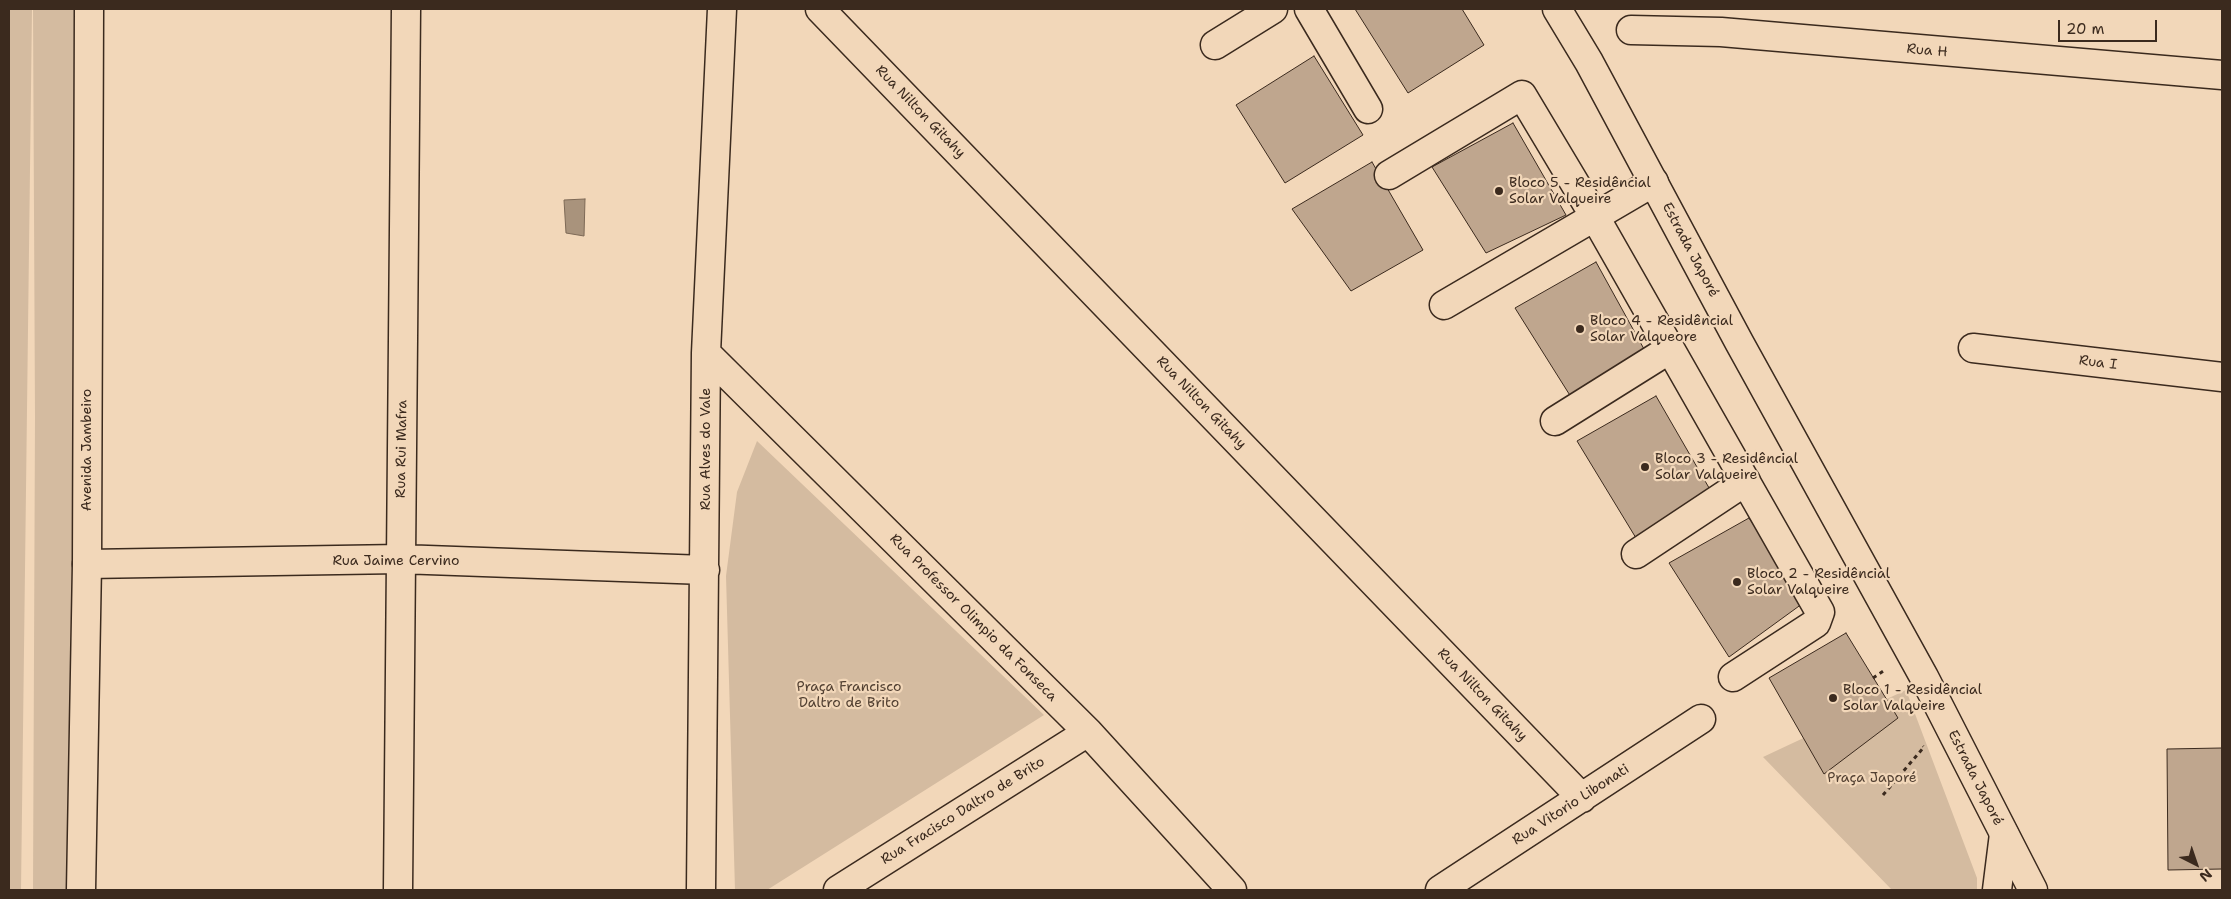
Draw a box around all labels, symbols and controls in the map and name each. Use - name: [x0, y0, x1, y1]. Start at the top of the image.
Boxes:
- scale bar: [2061, 10, 2160, 42]
- text: 20 m: [2066, 19, 2105, 39]
- street label: Rua H: [1906, 41, 1948, 61]
- street label: Rua Nilton Gitahy: [872, 62, 968, 162]
- place label: Bloco 5 - Residêncial Solar Valqueire: [1509, 175, 1651, 208]
- marker: Bloco 5 - Residêncial Solar Valqueire: [1493, 185, 1505, 197]
- street label: Estrada Japoré: [1658, 200, 1722, 300]
- place label: Bloco 4 - Residêncial Solar Valqueore: [1590, 313, 1733, 346]
- marker: Bloco 4 - Residêncial Solar Valqueore: [1574, 323, 1586, 335]
- street label: Rua I: [2078, 352, 2118, 374]
- street label: Rua Nilton Gitahy: [1153, 353, 1249, 453]
- street label: Rua Alves do Vale: [698, 388, 714, 510]
- street label: Avenida Jambeiro: [79, 389, 95, 511]
- street label: Rua Rui Mafra: [393, 400, 411, 498]
- place label: Bloco 3 - Residêncial Solar Valqueire: [1655, 451, 1798, 484]
- marker: Bloco 3 - Residêncial Solar Valqueire: [1639, 461, 1651, 473]
- street label: Rua Professor Olimpio da Fonseca: [886, 531, 1060, 705]
- street label: Rua Jaime Cervino: [333, 553, 459, 569]
- place label: Bloco 2 - Residêncial Solar Valqueire: [1747, 566, 1890, 598]
- marker: Bloco 2 - Residêncial Solar Valqueire: [1731, 576, 1743, 588]
- street label: Rua Nilton Gitahy: [1434, 645, 1530, 745]
- park label: Praça Francisco Daltro de Brito: [797, 679, 901, 712]
- place label: Bloco 1 - Residêncial Solar Valqueire: [1843, 682, 1982, 714]
- marker: Bloco 1 - Residêncial Solar Valqueire: [1827, 692, 1839, 704]
- street label: Estrada Japoré: [1944, 728, 2006, 828]
- street label: Rua Fracisco Daltro de Brito: [878, 754, 1048, 868]
- street label: Rua Vitorio Libonati: [1509, 761, 1633, 849]
- park label: Praça Japoré: [1827, 770, 1917, 786]
- north arrow: [2171, 839, 2221, 889]
- text: N: [2196, 865, 2216, 886]

